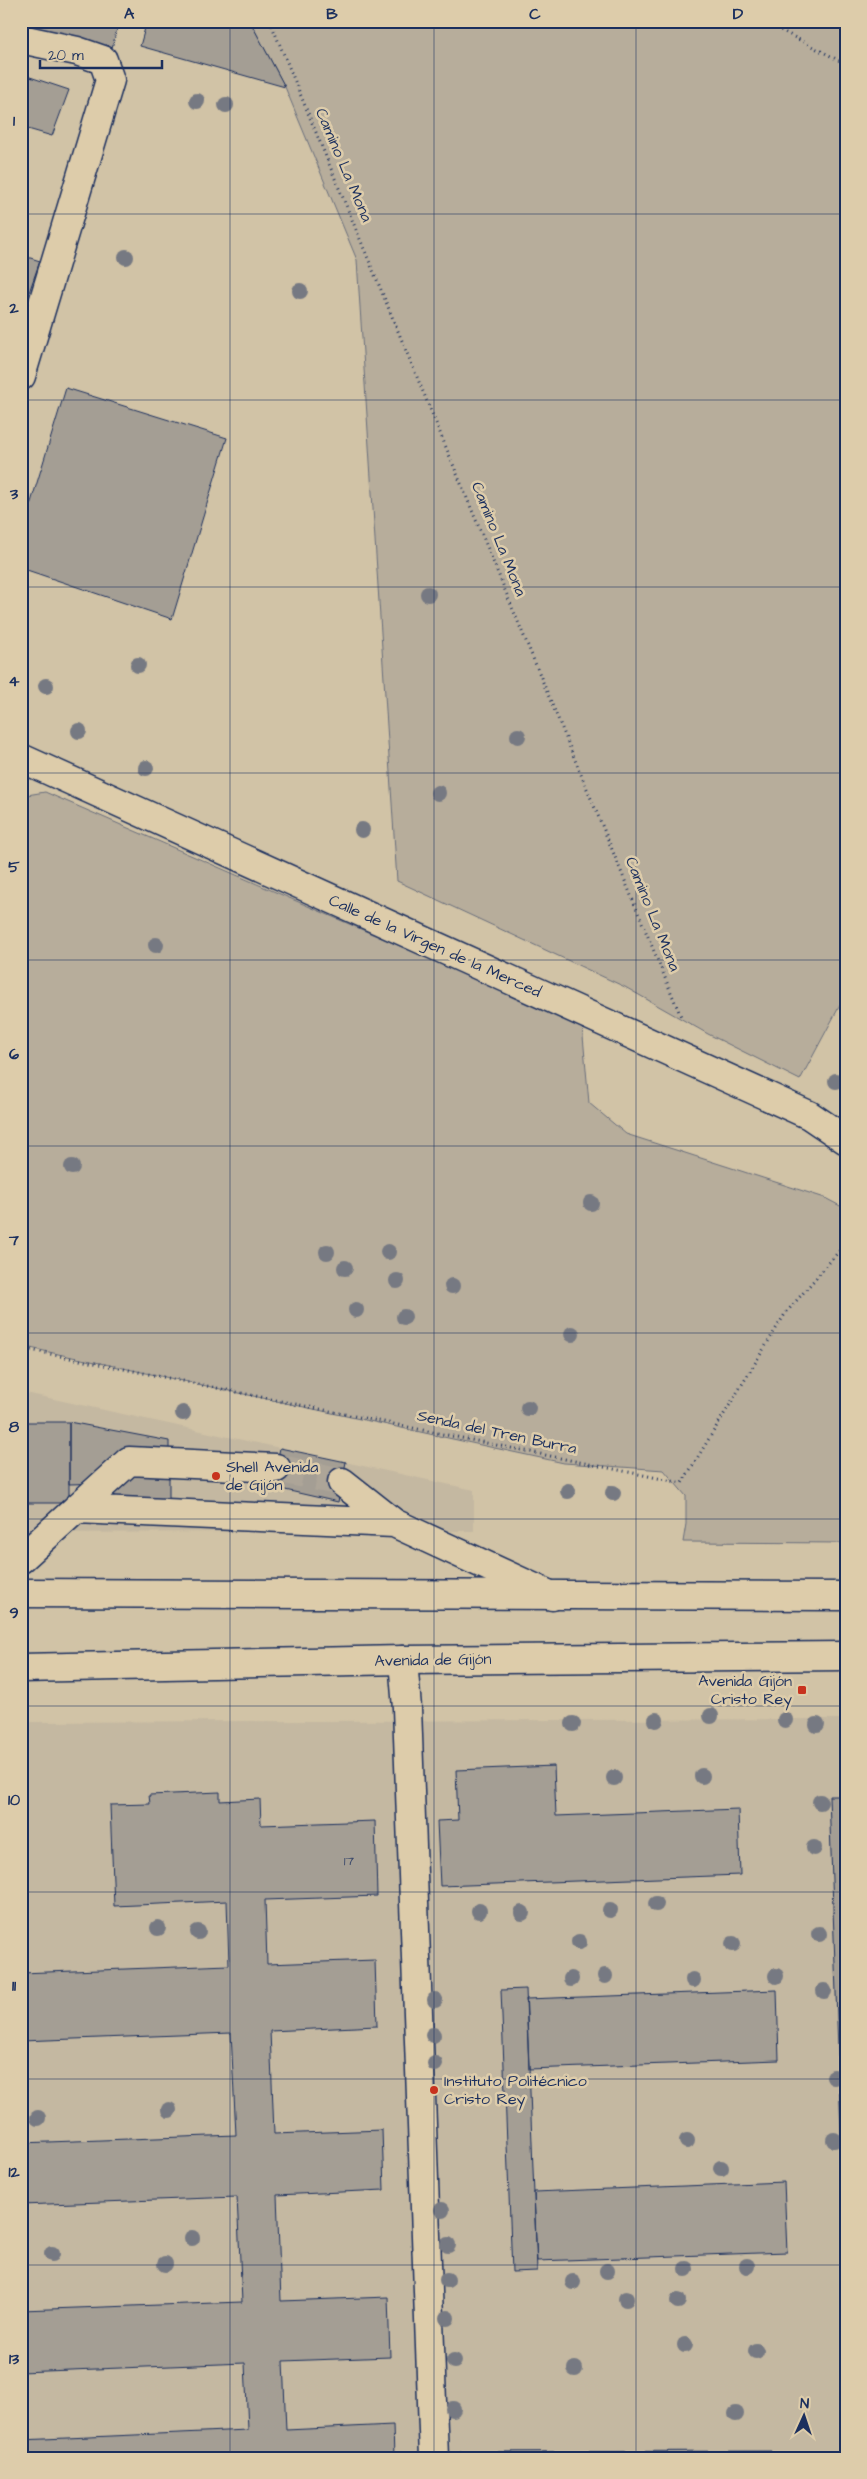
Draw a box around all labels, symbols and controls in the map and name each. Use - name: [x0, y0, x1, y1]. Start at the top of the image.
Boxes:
- text: A: [124, 3, 135, 25]
- text: B: [326, 3, 338, 25]
- text: C: [529, 3, 541, 25]
- text: D: [733, 3, 744, 25]
- scale bar: [40, 38, 162, 70]
- text: 20 m: [48, 45, 84, 66]
- street label: Camino La Mona: [310, 105, 378, 225]
- text: 1: [13, 110, 16, 132]
- text: 2: [8, 297, 19, 319]
- street label: Camino La Mona: [466, 478, 532, 600]
- text: 3: [9, 483, 19, 505]
- text: 4: [9, 670, 20, 692]
- street label: Camino La Mona: [620, 853, 686, 975]
- text: 5: [8, 856, 20, 878]
- street label: Calle de la Virgen de la Merced: [325, 889, 545, 1004]
- text: 6: [9, 1043, 19, 1065]
- text: 7: [8, 1229, 19, 1251]
- street label: Senda del Tren Burra: [415, 1404, 579, 1460]
- text: 8: [9, 1416, 20, 1438]
- place label: Shell Avenida de Gijón: [226, 1456, 318, 1496]
- marker: Shell Avenida de Gijón: [210, 1470, 222, 1482]
- text: 9: [9, 1602, 19, 1624]
- street label: Avenida de Gijón: [374, 1648, 492, 1672]
- place label: Avenida Gijón Cristo Rey: [698, 1670, 792, 1711]
- marker: Avenida Gijón Cristo Rey: [796, 1684, 808, 1696]
- text: 10: [8, 1789, 20, 1811]
- house number: 17: [344, 1851, 355, 1871]
- text: 11: [12, 1975, 17, 1997]
- place label: Instituto Politécnico Cristo Rey: [444, 2070, 587, 2111]
- marker: Instituto Politécnico Cristo Rey: [428, 2084, 440, 2096]
- text: 12: [8, 2161, 20, 2183]
- text: 13: [9, 2348, 20, 2370]
- north arrow: [780, 2392, 830, 2442]
- text: N: [800, 2394, 810, 2414]

